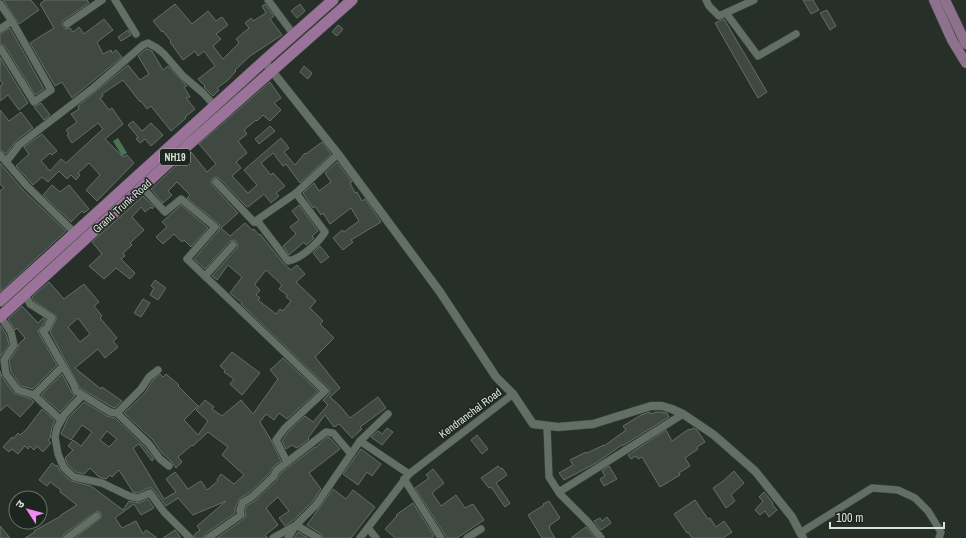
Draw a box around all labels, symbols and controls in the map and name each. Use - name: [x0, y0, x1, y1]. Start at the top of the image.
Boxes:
- road number: NH19: [160, 149, 190, 165]
- street label: Grand Trunk Road: [90, 176, 154, 236]
- street label: Kendranchal Road: [436, 385, 504, 441]
- north arrow: [8, 490, 48, 530]
- text: उ: [12, 497, 28, 511]
- scale bar: [830, 504, 944, 530]
- text: 100 m: [836, 510, 863, 526]

